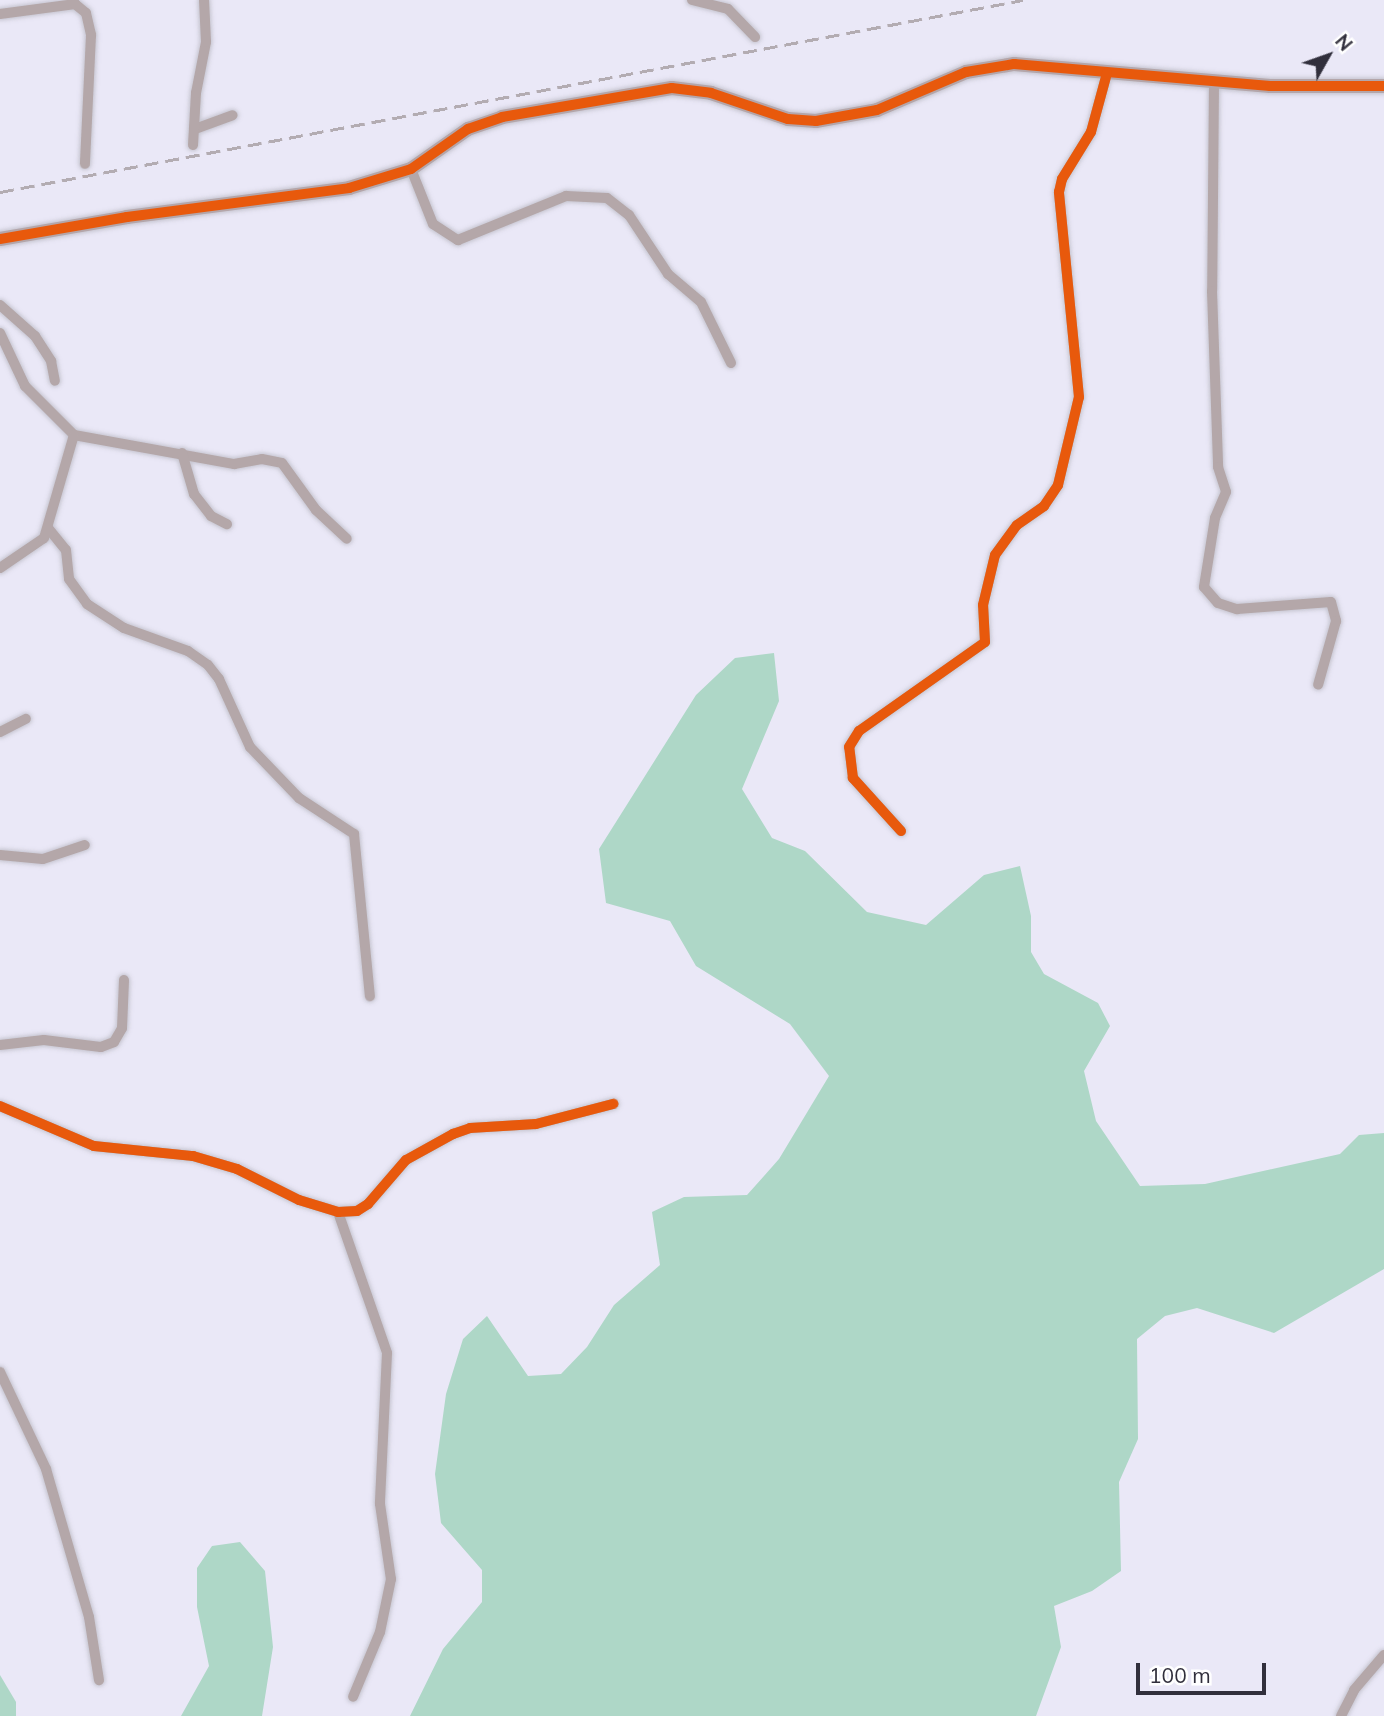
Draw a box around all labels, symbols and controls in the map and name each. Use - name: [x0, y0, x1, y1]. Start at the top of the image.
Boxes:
- north arrow: [1293, 21, 1363, 91]
- text: N: [1330, 29, 1358, 56]
- scale bar: [1139, 1650, 1268, 1694]
- text: 100 m: [1149, 1662, 1211, 1688]

